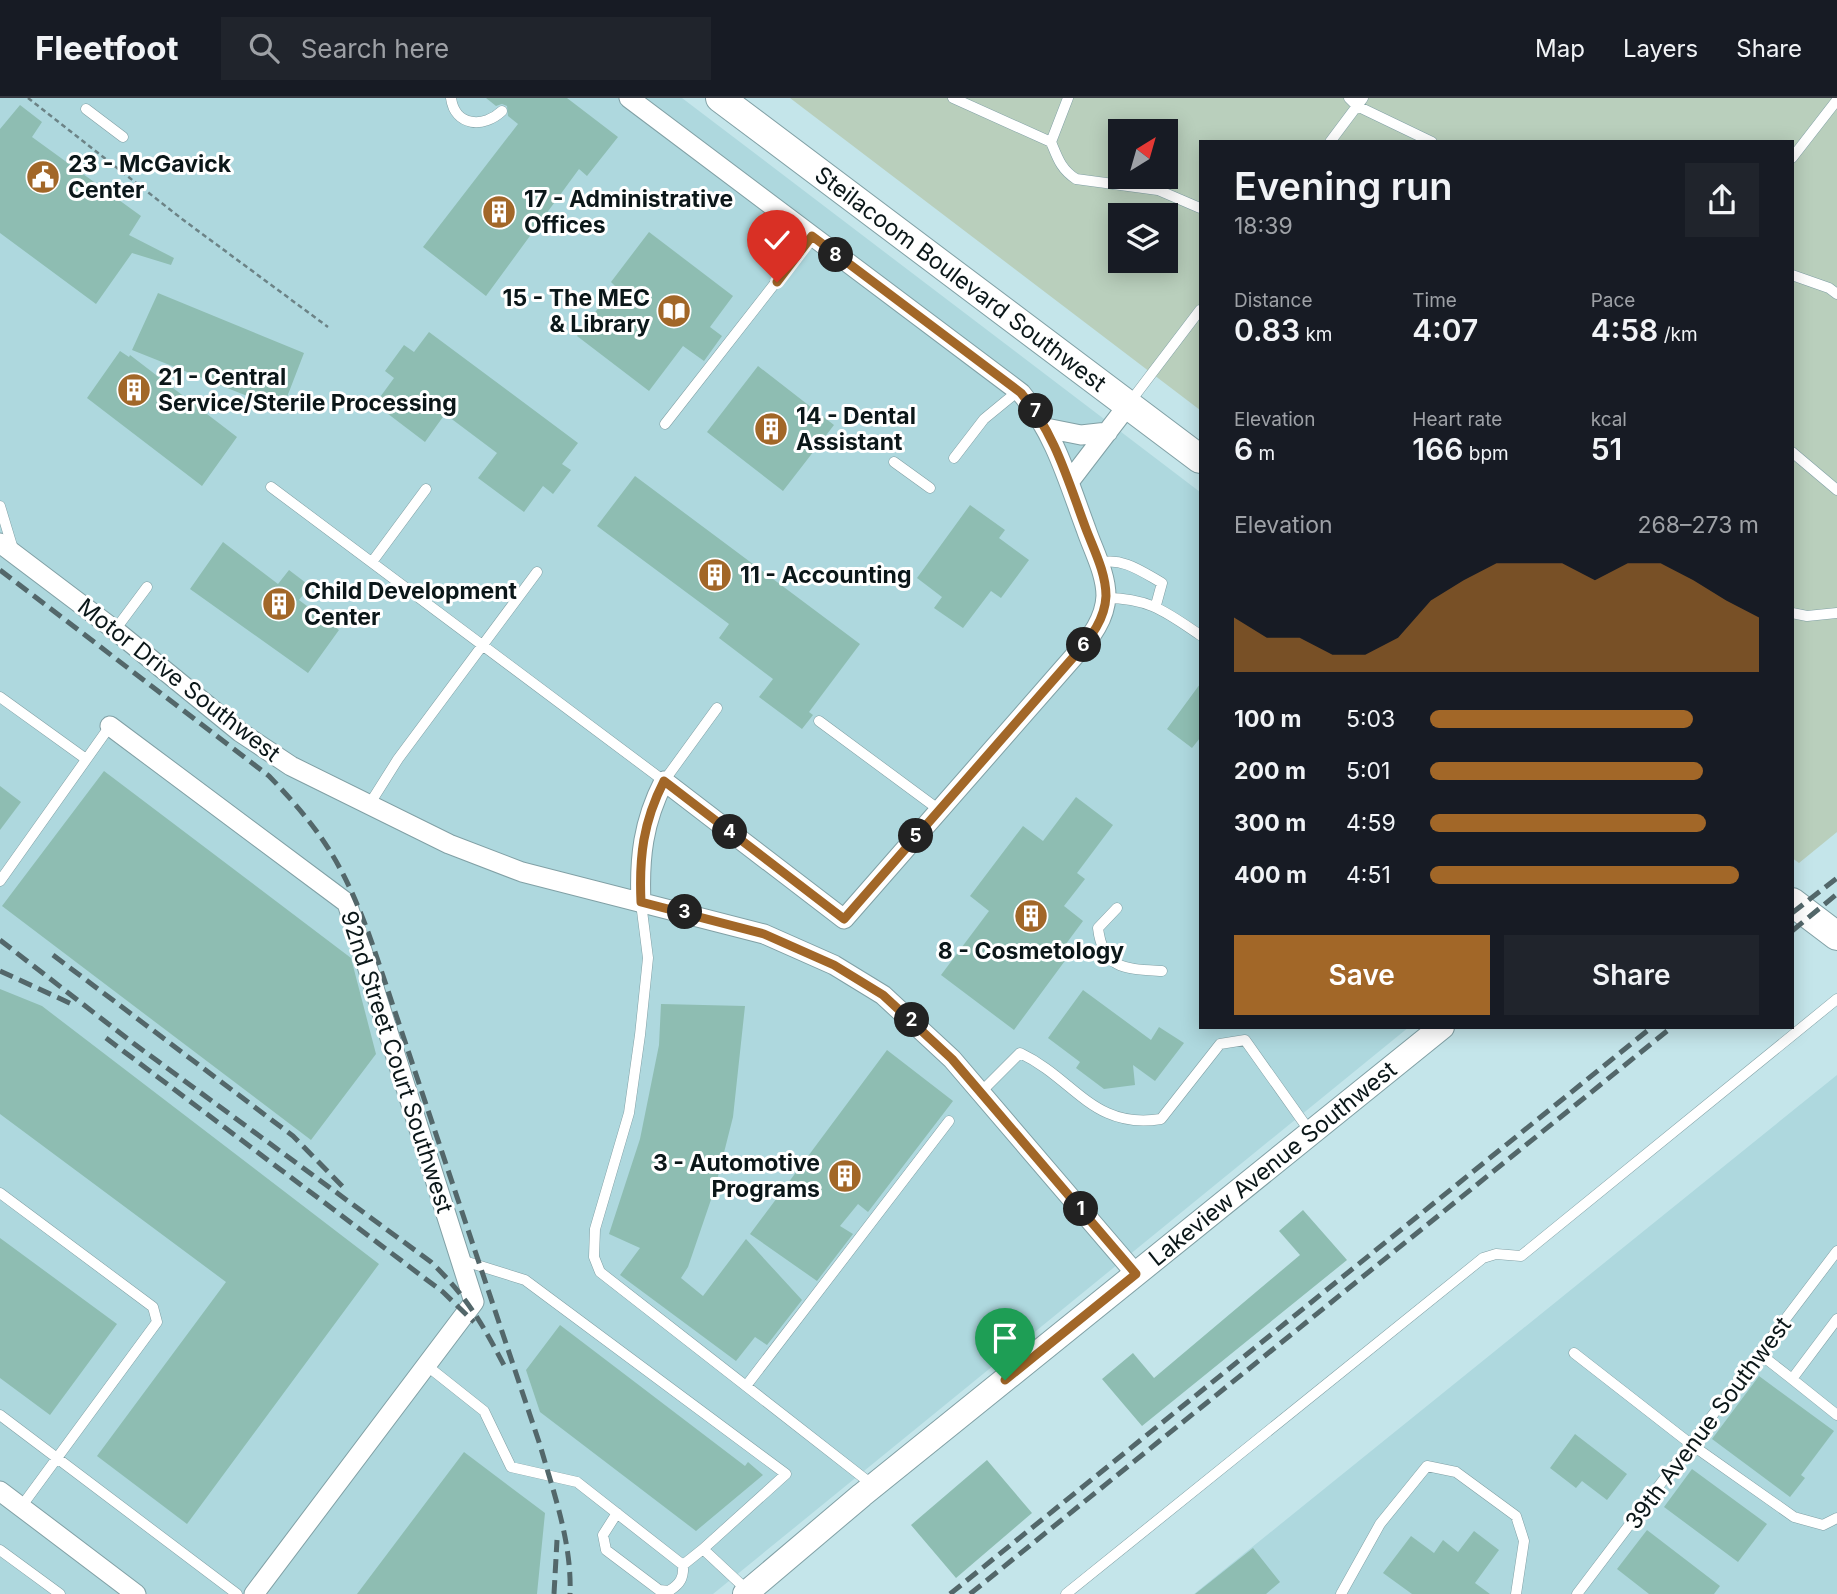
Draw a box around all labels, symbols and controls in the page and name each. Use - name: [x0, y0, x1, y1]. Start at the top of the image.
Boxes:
- search box: [221, 17, 711, 80]
- text: Fleetfoot: [35, 28, 179, 68]
- icon: search: [245, 29, 283, 67]
- text: Search here: [301, 33, 449, 64]
- text: Map: [1535, 34, 1585, 63]
- text: Layers: [1623, 34, 1698, 63]
- text: Share: [1736, 34, 1802, 63]
- north arrow: [1108, 119, 1178, 189]
- map controls: [1108, 119, 1178, 273]
- place label: 23 - McGavick Center: [68, 150, 232, 204]
- public building icon: 23 - McGavick Center: [24, 158, 62, 196]
- street label: Steilacoom Boulevard Southwest: [809, 160, 1112, 398]
- text: Evening run: [1234, 163, 1452, 209]
- button: share: [1685, 163, 1759, 237]
- place label: 17 - Administrative Offices: [524, 185, 733, 239]
- building icon: 17 - Administrative Offices: [480, 193, 518, 231]
- button: layers: [1108, 203, 1178, 273]
- pin: [747, 210, 807, 282]
- text: 18:39: [1234, 212, 1293, 240]
- icon: check: [758, 221, 796, 259]
- pin: 8: [818, 238, 854, 272]
- text: 8: [829, 243, 842, 266]
- place label: 15 - The MEC & Library: [502, 284, 650, 338]
- text: Distance: [1234, 289, 1312, 312]
- text: Time: [1412, 289, 1457, 312]
- text: Pace: [1591, 289, 1635, 312]
- library icon: 15 - The MEC & Library: [655, 292, 693, 330]
- text: 0.83: [1234, 312, 1300, 348]
- text: 4:07: [1412, 312, 1478, 348]
- text: 4:58: [1591, 312, 1658, 348]
- text: km: [1300, 323, 1332, 346]
- text: /km: [1658, 323, 1698, 346]
- place label: 21 - Central Service/Sterile Processing: [158, 363, 457, 417]
- building icon: 21 - Central Service/Sterile Processing: [115, 371, 153, 409]
- pin: 7: [1018, 394, 1054, 428]
- text: 7: [1030, 399, 1041, 422]
- place label: 14 - Dental Assistant: [796, 402, 916, 456]
- text: Elevation: [1234, 408, 1315, 431]
- text: Heart rate: [1412, 408, 1502, 431]
- text: kcal: [1591, 408, 1627, 431]
- building icon: 14 - Dental Assistant: [752, 410, 790, 448]
- text: 6: [1234, 431, 1253, 467]
- text: 166: [1412, 431, 1463, 467]
- text: 51: [1591, 431, 1622, 467]
- text: m: [1253, 442, 1275, 465]
- text: bpm: [1463, 442, 1509, 465]
- text: Elevation: [1234, 511, 1333, 539]
- text: 268–273 m: [1637, 511, 1759, 539]
- building icon: 11 - Accounting: [696, 556, 734, 594]
- place label: 11 - Accounting: [740, 561, 911, 589]
- place label: Child Development Center: [304, 577, 518, 631]
- building icon: Child Development Center: [260, 585, 298, 623]
- street label: Motor Drive Southwest: [72, 592, 286, 768]
- pin: 6: [1066, 628, 1102, 662]
- text: 6: [1077, 633, 1090, 656]
- text: 100 m: [1234, 705, 1301, 733]
- text: 5:03: [1346, 705, 1395, 733]
- text: 200 m: [1234, 757, 1306, 785]
- text: 5:01: [1346, 757, 1390, 785]
- text: 300 m: [1234, 809, 1306, 837]
- text: 4:59: [1346, 809, 1396, 837]
- pin: 4: [712, 814, 748, 850]
- pin: 5: [898, 818, 934, 854]
- text: 4: [723, 820, 736, 843]
- text: 5: [909, 824, 922, 847]
- text: 400 m: [1234, 861, 1307, 889]
- text: 4:51: [1346, 861, 1391, 889]
- pin: 3: [668, 894, 702, 930]
- building icon: 8 - Cosmetology: [1012, 897, 1050, 935]
- text: 3: [678, 900, 691, 923]
- street label: 92nd Street Court Southwest: [335, 908, 459, 1217]
- button: Save: [1234, 935, 1490, 1015]
- button: Share: [1504, 935, 1759, 1015]
- place label: 8 - Cosmetology: [938, 937, 1124, 965]
- pin: 2: [894, 1002, 930, 1038]
- text: 2: [906, 1008, 917, 1031]
- street label: Lakeview Avenue Southwest: [1143, 1055, 1402, 1272]
- place label: 3 - Automotive Programs: [653, 1149, 820, 1203]
- building icon: 3 - Automotive Programs: [826, 1157, 864, 1195]
- pin: 1: [1064, 1192, 1098, 1226]
- text: 1: [1076, 1197, 1085, 1220]
- pin: [975, 1308, 1035, 1380]
- street label: 39th Avenue Southwest: [1619, 1311, 1797, 1535]
- icon: arrive: [986, 1319, 1024, 1357]

